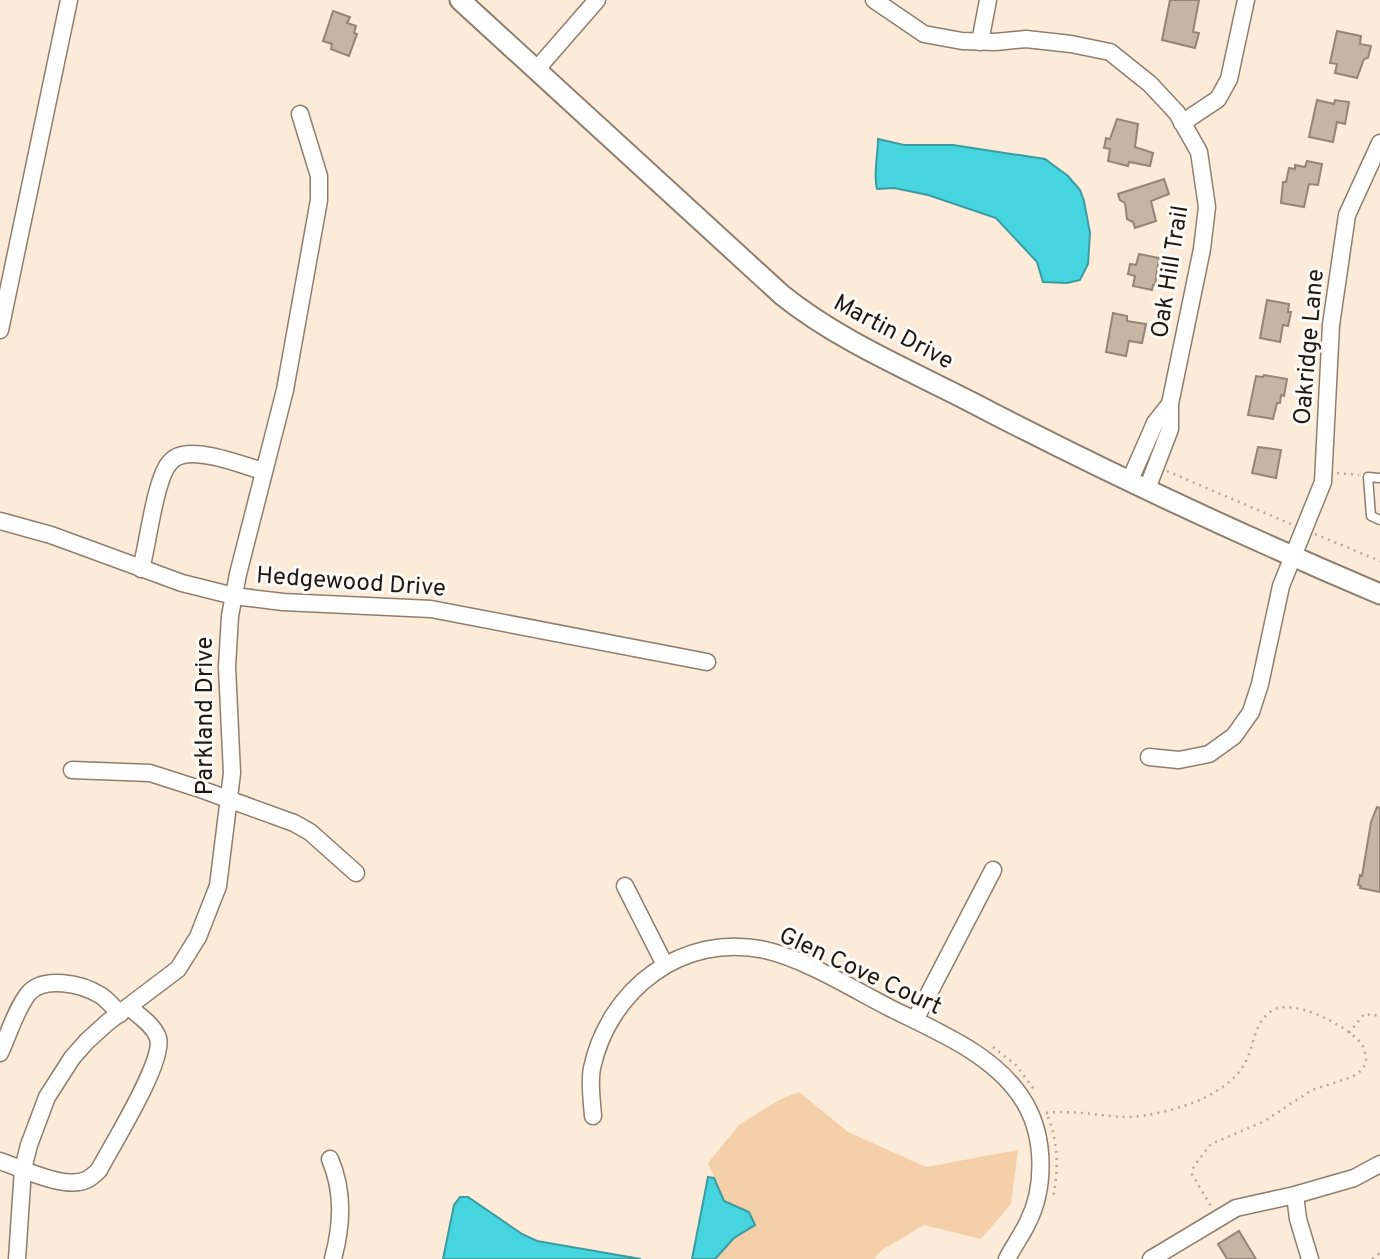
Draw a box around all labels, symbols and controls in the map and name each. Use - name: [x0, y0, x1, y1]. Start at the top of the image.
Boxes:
- street label: Oak Hill Trail: [1146, 203, 1196, 341]
- street label: Oakridge Lane: [1288, 268, 1332, 426]
- street label: Martin Drive: [828, 289, 958, 377]
- street label: Hedgewood Drive: [255, 561, 447, 605]
- street label: Parkland Drive: [191, 637, 221, 795]
- street label: Glen Cove Court: [774, 921, 946, 1023]

